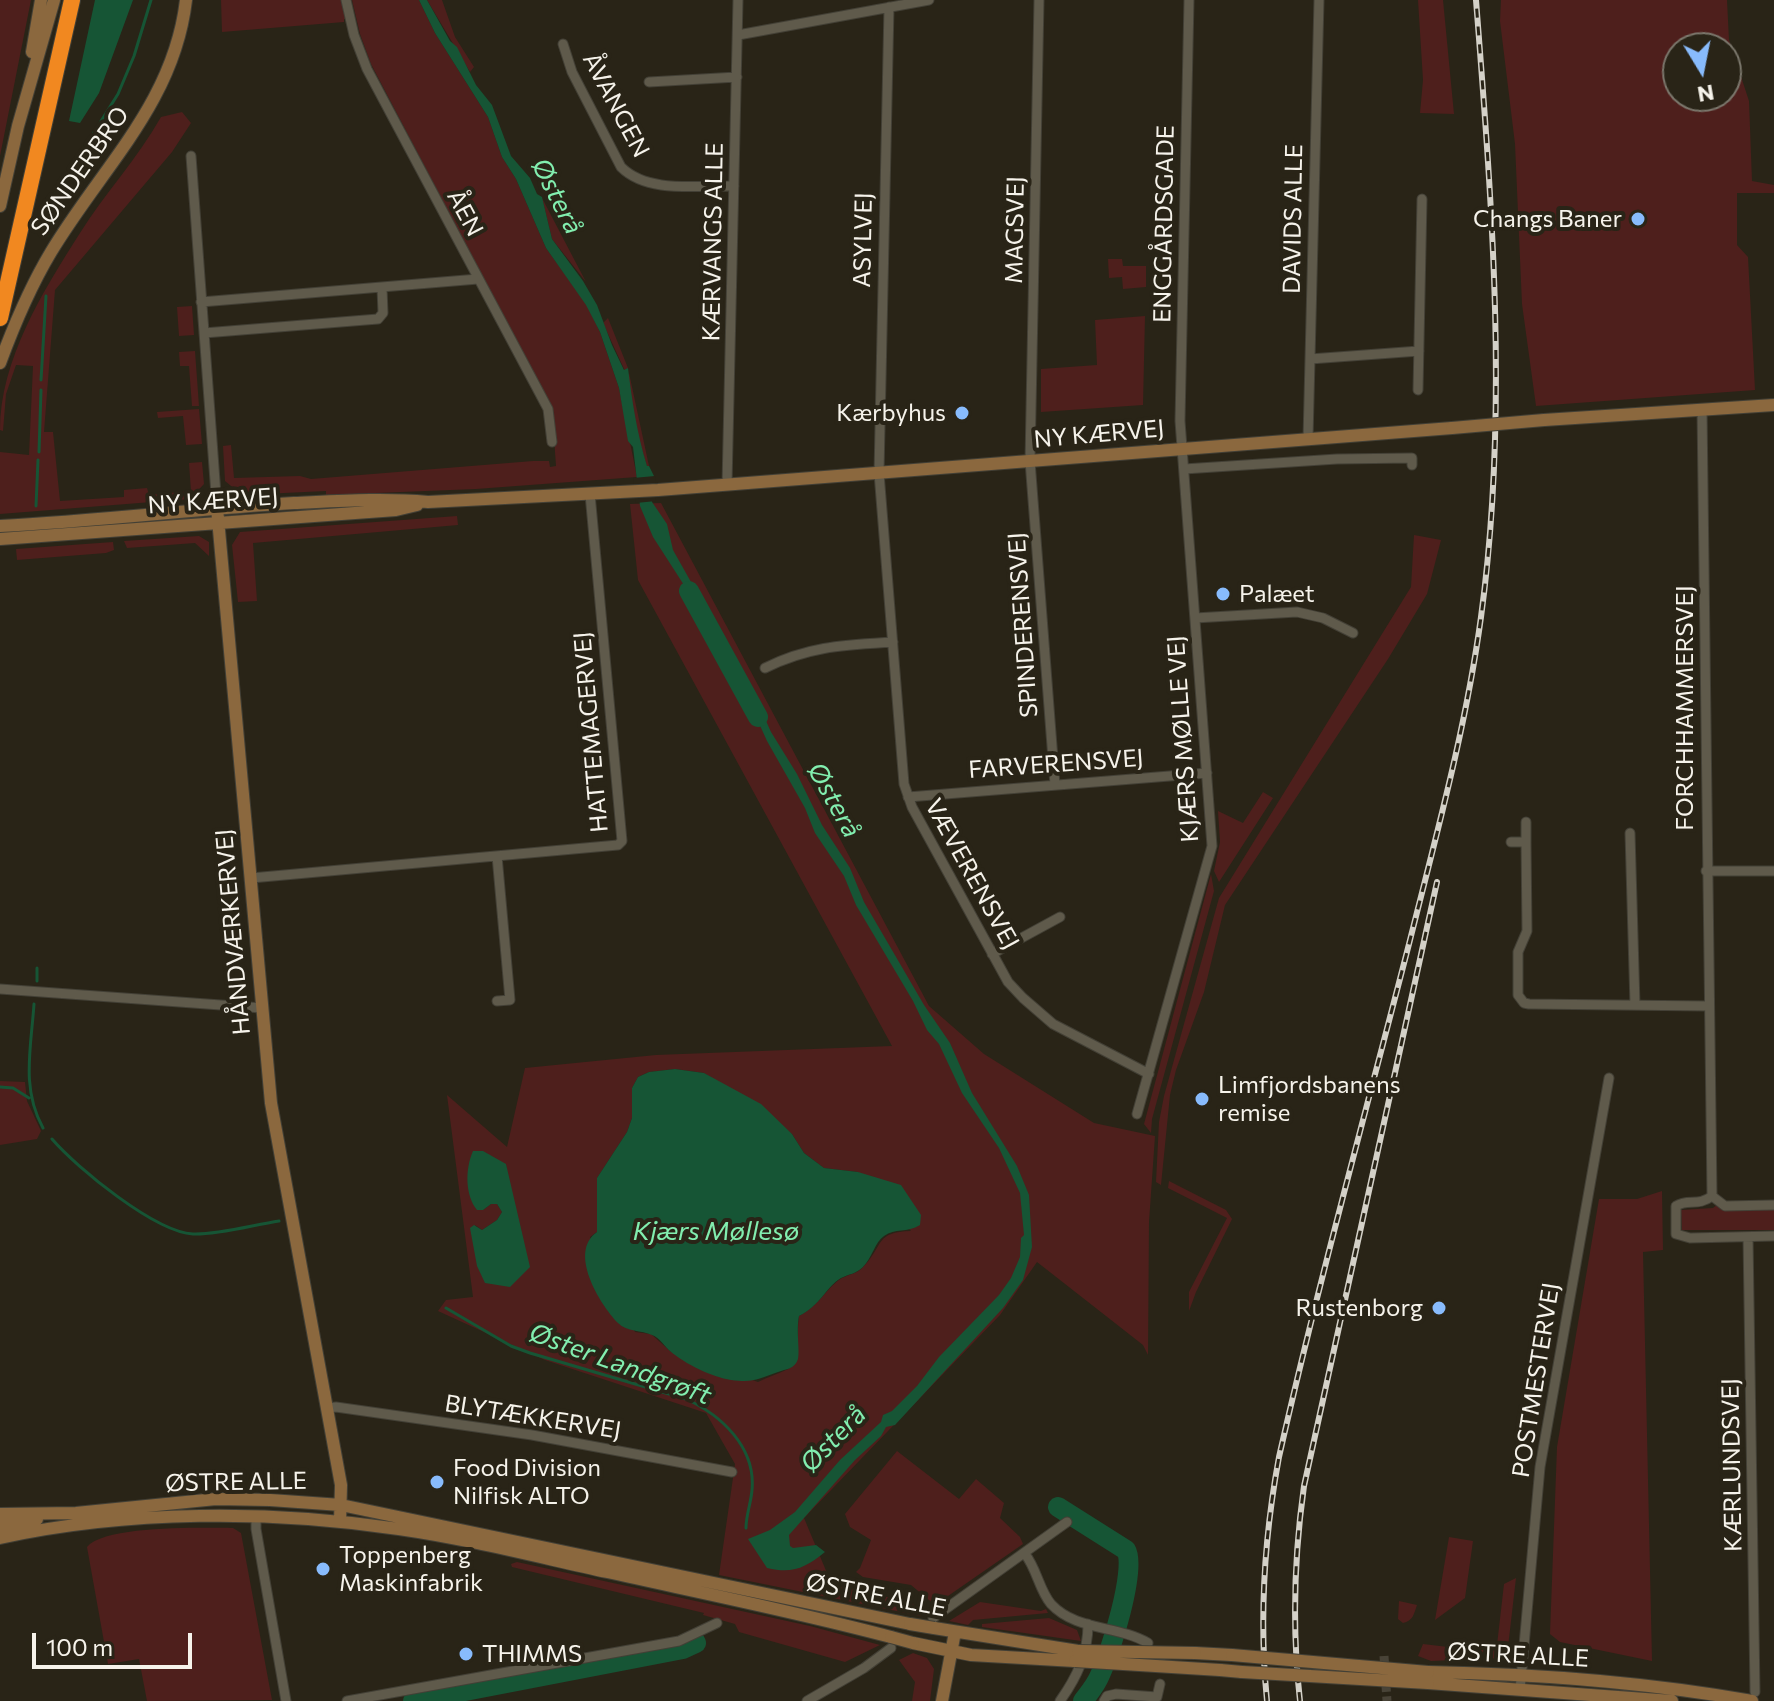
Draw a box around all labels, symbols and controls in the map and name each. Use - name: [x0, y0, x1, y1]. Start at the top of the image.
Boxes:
- north arrow: [1662, 32, 1742, 112]
- street label: ÅVANGEN: [576, 48, 656, 162]
- text: N: [1695, 79, 1716, 109]
- street label: SØNDERBRO: [25, 101, 135, 241]
- street label: ENGGÅRDSGADE: [1148, 125, 1180, 323]
- street label: KÆRVANGS ALLE: [697, 142, 729, 342]
- street label: DAVIDS ALLE: [1277, 144, 1309, 294]
- water label: Østerå: [525, 153, 589, 239]
- street label: MAGSVEJ: [1000, 176, 1030, 284]
- street label: ÅEN: [441, 185, 489, 241]
- street label: ASYLVEJ: [848, 192, 878, 288]
- place label: Changs Baner: [1473, 205, 1622, 233]
- marker: Changs Baner: [1629, 210, 1647, 228]
- place label: Kærbyhus: [836, 399, 946, 427]
- marker: Kærbyhus: [953, 404, 971, 422]
- street label: NY KÆRVEJ: [1032, 414, 1166, 454]
- street label: NY KÆRVEJ: [147, 482, 279, 520]
- street label: SPINDERENSVEJ: [1002, 531, 1044, 719]
- place label: Palæet: [1239, 580, 1315, 608]
- marker: Palæet: [1214, 585, 1232, 603]
- street label: FORCHHAMMERSVEJ: [1671, 585, 1699, 831]
- street label: HATTEMAGERVEJ: [568, 630, 614, 834]
- street label: KJÆRS MØLLE VEJ: [1161, 635, 1205, 843]
- street label: FARVERENSVEJ: [967, 744, 1145, 784]
- water label: Østerå: [801, 757, 867, 843]
- street label: VÆVERENSVEJ: [919, 794, 1025, 954]
- street label: HÅNDVÆRKERVEJ: [210, 828, 256, 1036]
- place label: Limfjordsbanens remise: [1218, 1071, 1401, 1127]
- marker: Limfjordsbanens remise: [1193, 1090, 1211, 1108]
- water label: Kjærs Møllesø: [633, 1215, 799, 1247]
- street label: POSTMESTERVEJ: [1506, 1280, 1566, 1480]
- place label: Rustenborg: [1296, 1294, 1423, 1322]
- marker: Rustenborg: [1430, 1299, 1448, 1317]
- water label: Øster Landgrøft: [525, 1317, 715, 1411]
- street label: KÆRLUNDSVEJ: [1716, 1378, 1748, 1552]
- street label: BLYTÆKKERVEJ: [443, 1389, 623, 1445]
- water label: Østerå: [794, 1399, 872, 1479]
- place label: Food Division Nilfisk ALTO: [453, 1454, 601, 1510]
- street label: ØSTRE ALLE: [165, 1466, 307, 1498]
- marker: Food Division Nilfisk ALTO: [428, 1473, 446, 1491]
- place label: Toppenberg Maskinfabrik: [339, 1541, 483, 1597]
- marker: Toppenberg Maskinfabrik: [314, 1560, 332, 1578]
- street label: ØSTRE ALLE: [804, 1567, 948, 1623]
- scale bar: [36, 1617, 196, 1667]
- text: 100 m: [46, 1632, 113, 1661]
- street label: ØSTRE ALLE: [1446, 1637, 1590, 1673]
- place label: THIMMS: [482, 1640, 582, 1668]
- marker: THIMMS: [457, 1645, 475, 1663]

